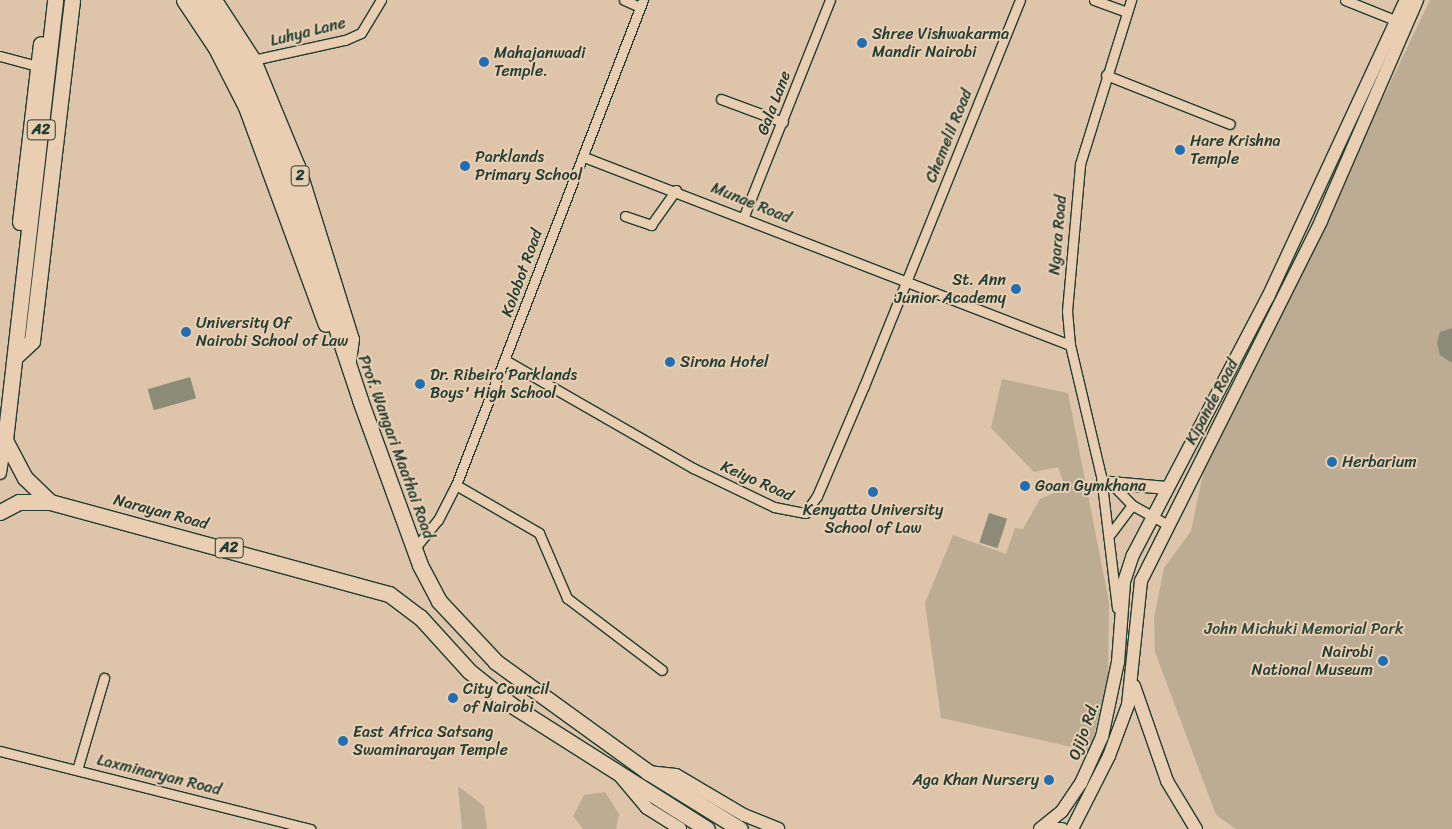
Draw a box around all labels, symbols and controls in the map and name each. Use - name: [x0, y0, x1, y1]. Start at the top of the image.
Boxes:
- street label: Luhya Lane: [268, 13, 348, 51]
- place label: Shree Vishwakarma Mandir Nairobi: [872, 24, 1010, 62]
- marker: Shree Vishwakarma Mandir Nairobi: [856, 37, 868, 49]
- place label: Mahajanwadi Temple.: [494, 43, 585, 81]
- marker: Mahajanwadi Temple.: [478, 56, 490, 68]
- street label: Gala Lane: [753, 68, 795, 138]
- street label: Chemelil Road: [922, 86, 976, 186]
- road number: A2: [26, 118, 56, 142]
- place label: Hare Krishna Temple: [1190, 131, 1281, 169]
- marker: Hare Krishna Temple: [1174, 144, 1186, 156]
- place label: Parklands Primary School: [475, 147, 582, 185]
- marker: Parklands Primary School: [459, 160, 471, 172]
- road number: 2: [290, 164, 310, 188]
- street label: Munae Road: [708, 178, 794, 228]
- street label: Ngara Road: [1045, 194, 1071, 276]
- street label: Kolobot Road: [497, 227, 547, 319]
- place label: St. Ann Junior Academy: [894, 270, 1006, 308]
- marker: St. Ann Junior Academy: [1010, 283, 1022, 295]
- place label: University Of Nairobi School of Law: [196, 313, 348, 351]
- marker: University Of Nairobi School of Law: [180, 326, 192, 338]
- street label: Prof. Wangari Maathai Road: [354, 352, 438, 542]
- place label: Sirona Hotel: [680, 352, 769, 372]
- marker: Sirona Hotel: [664, 356, 676, 368]
- street label: Kipande Road: [1181, 356, 1243, 448]
- place label: Dr. Ribeiro Parklands Boys' High School: [430, 365, 577, 403]
- marker: Dr. Ribeiro Parklands Boys' High School: [414, 378, 426, 390]
- place label: Herbarium: [1342, 452, 1417, 472]
- marker: Herbarium: [1326, 456, 1338, 468]
- street label: Keiyo Road: [718, 457, 796, 505]
- place label: Goan Gymkhana: [1035, 476, 1146, 496]
- marker: Goan Gymkhana: [1019, 480, 1031, 492]
- marker: Kenyatta University School of Law: [867, 486, 879, 498]
- street label: Narayan Road: [112, 490, 210, 534]
- place label: Kenyatta University School of Law: [802, 500, 944, 538]
- road number: A2: [214, 536, 244, 560]
- park label: John Michuki Memorial Park: [1205, 619, 1403, 639]
- place label: Nairobi National Museum: [1251, 642, 1373, 680]
- marker: Nairobi National Museum: [1377, 655, 1389, 667]
- place label: City Council of Nairobi: [463, 679, 549, 717]
- marker: City Council of Nairobi: [447, 692, 459, 704]
- street label: Ojijo Rd.: [1065, 699, 1103, 763]
- place label: East Africa Satsang Swaminarayan Temple: [353, 722, 509, 760]
- marker: East Africa Satsang Swaminarayan Temple: [337, 735, 349, 747]
- street label: Laxminaryan Road: [95, 750, 223, 800]
- place label: Aga Khan Nursery: [913, 770, 1039, 790]
- marker: Aga Khan Nursery: [1043, 774, 1055, 786]

